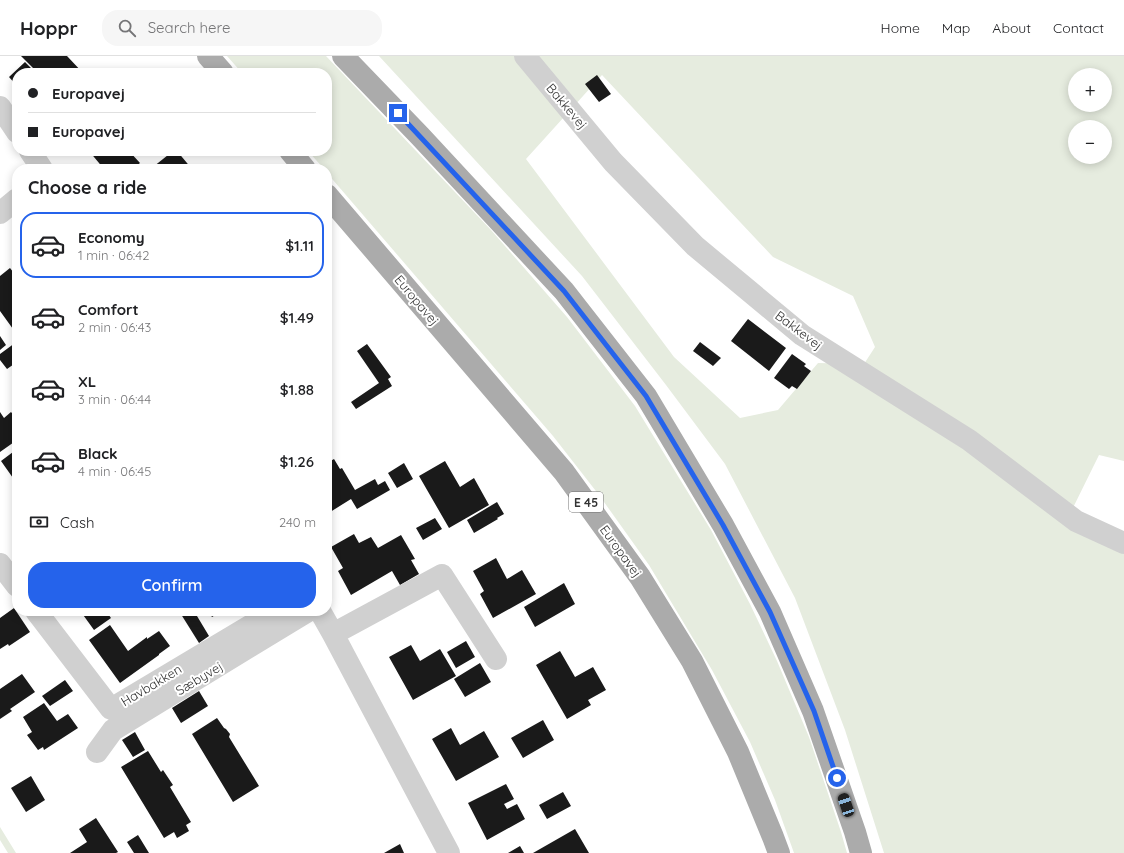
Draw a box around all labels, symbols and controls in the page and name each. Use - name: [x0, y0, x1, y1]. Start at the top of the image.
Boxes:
- search box: [102, 10, 382, 46]
- text: Hoppr: [20, 16, 78, 40]
- icon: search: [116, 17, 138, 39]
- text: Search here: [148, 18, 230, 37]
- text: Home: [881, 19, 920, 37]
- text: Map: [942, 19, 970, 37]
- text: About: [992, 19, 1031, 37]
- text: Contact: [1053, 19, 1104, 37]
- map controls: [1068, 68, 1112, 164]
- button: +: [1068, 68, 1112, 112]
- street label: Bakkevej: [543, 80, 591, 132]
- text: Europavej: [52, 84, 125, 103]
- route end: [389, 104, 407, 122]
- button: −: [1068, 120, 1112, 164]
- text: Europavej: [52, 122, 125, 141]
- text: Choose a ride: [28, 176, 147, 199]
- icon: car: [30, 227, 66, 263]
- text: Economy: [78, 228, 145, 247]
- text: $1.11: [285, 236, 314, 255]
- text: 1 min · 06:42: [78, 247, 149, 263]
- street label: Europavej: [391, 272, 443, 328]
- icon: car: [30, 299, 66, 335]
- text: Comfort: [78, 300, 139, 319]
- street label: Bakkevej: [772, 307, 826, 353]
- text: $1.49: [280, 308, 314, 327]
- text: 2 min · 06:43: [78, 319, 151, 335]
- icon: car: [30, 371, 66, 407]
- text: XL: [78, 372, 96, 391]
- text: $1.88: [280, 380, 314, 399]
- text: 3 min · 06:44: [78, 391, 151, 407]
- icon: car: [30, 443, 66, 479]
- text: Black: [78, 444, 118, 463]
- text: $1.26: [279, 452, 314, 471]
- text: 4 min · 06:45: [78, 463, 151, 479]
- road number: E 45: [569, 492, 603, 512]
- icon: cash: [28, 511, 50, 533]
- text: Cash: [60, 513, 94, 532]
- text: 240 m: [279, 514, 316, 530]
- street label: Europavej: [597, 522, 645, 580]
- button: Confirm: [28, 562, 316, 608]
- street label: Sæbyvej: [173, 658, 225, 698]
- street label: Havbakken: [118, 661, 184, 709]
- route start: [828, 769, 846, 787]
- car: [836, 792, 856, 818]

